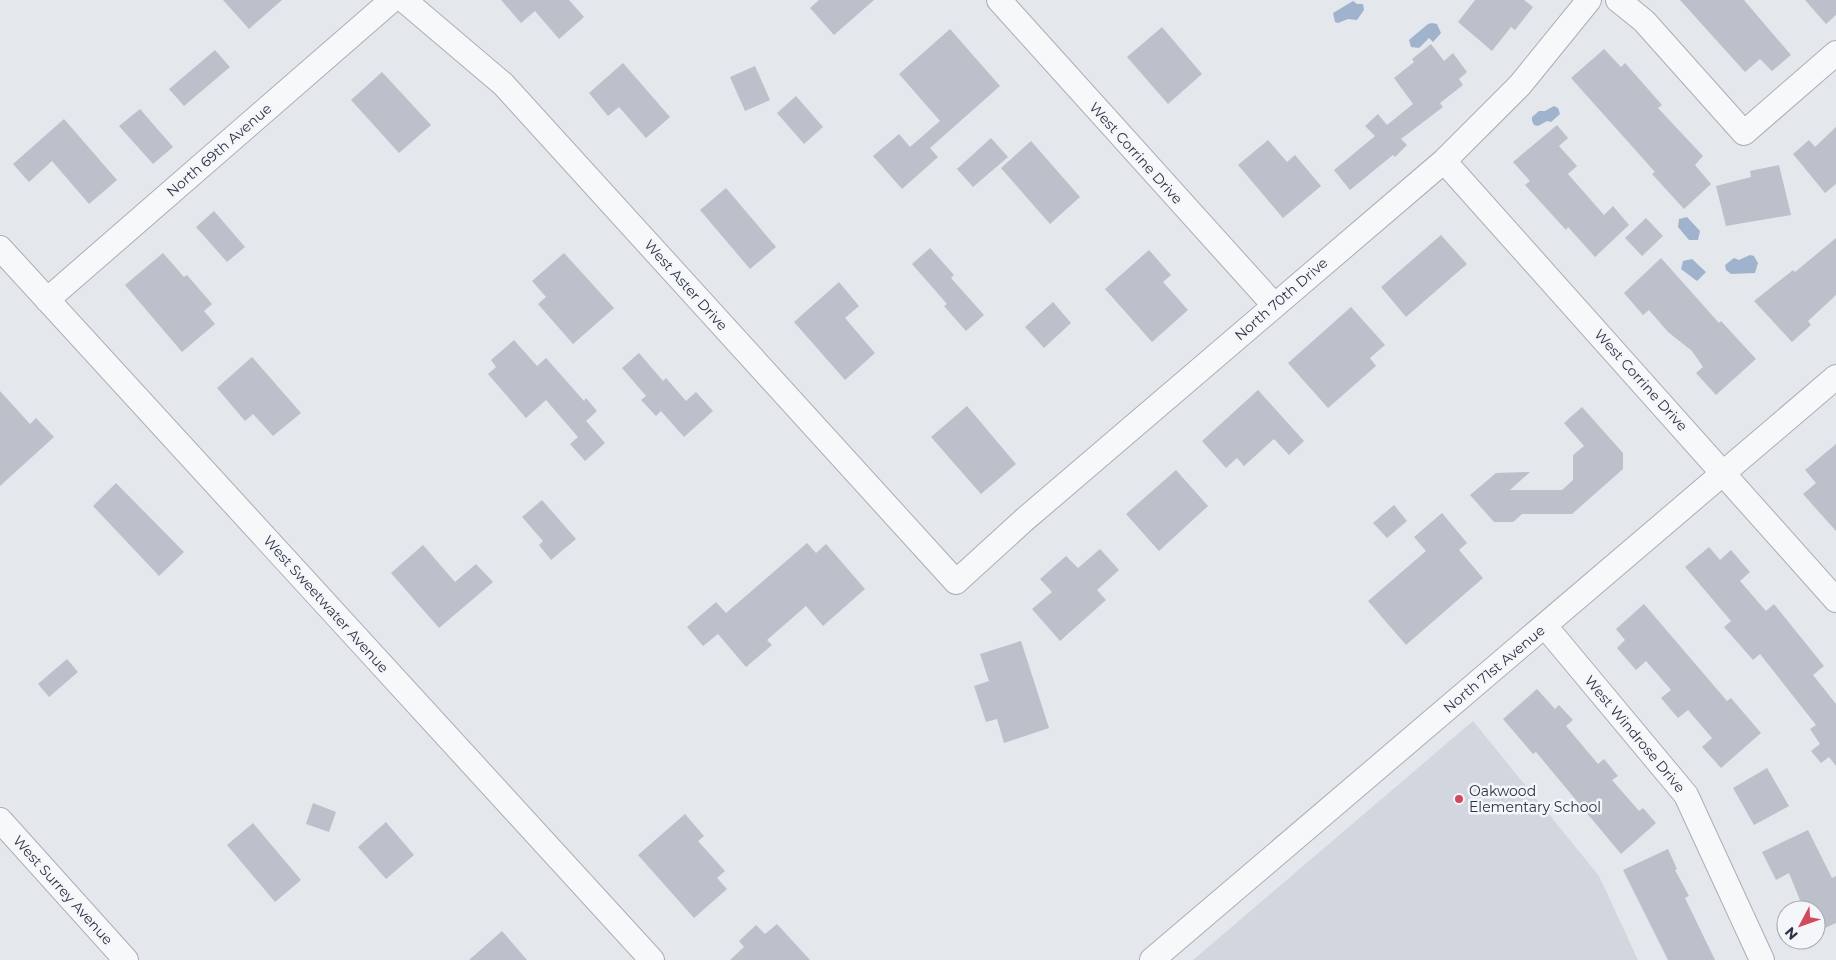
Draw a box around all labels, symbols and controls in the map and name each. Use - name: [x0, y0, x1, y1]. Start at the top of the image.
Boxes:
- street label: West Corrine Drive: [1086, 98, 1186, 208]
- street label: North 69th Avenue: [163, 99, 275, 201]
- street label: West Aster Drive: [640, 236, 732, 334]
- street label: North 70th Drive: [1231, 254, 1331, 344]
- street label: West Corrine Drive: [1591, 325, 1691, 435]
- street label: West Sweetwater Avenue: [260, 532, 392, 676]
- street label: North 71st Avenue: [1439, 621, 1549, 717]
- street label: West Windrose Drive: [1581, 672, 1689, 796]
- place label: Oakwood Elementary School: [1469, 782, 1601, 816]
- marker: Oakwood Elementary School: [1453, 793, 1465, 805]
- street label: West Surrey Avenue: [9, 832, 117, 948]
- north arrow: [1776, 900, 1826, 950]
- text: N: [1781, 923, 1802, 944]

